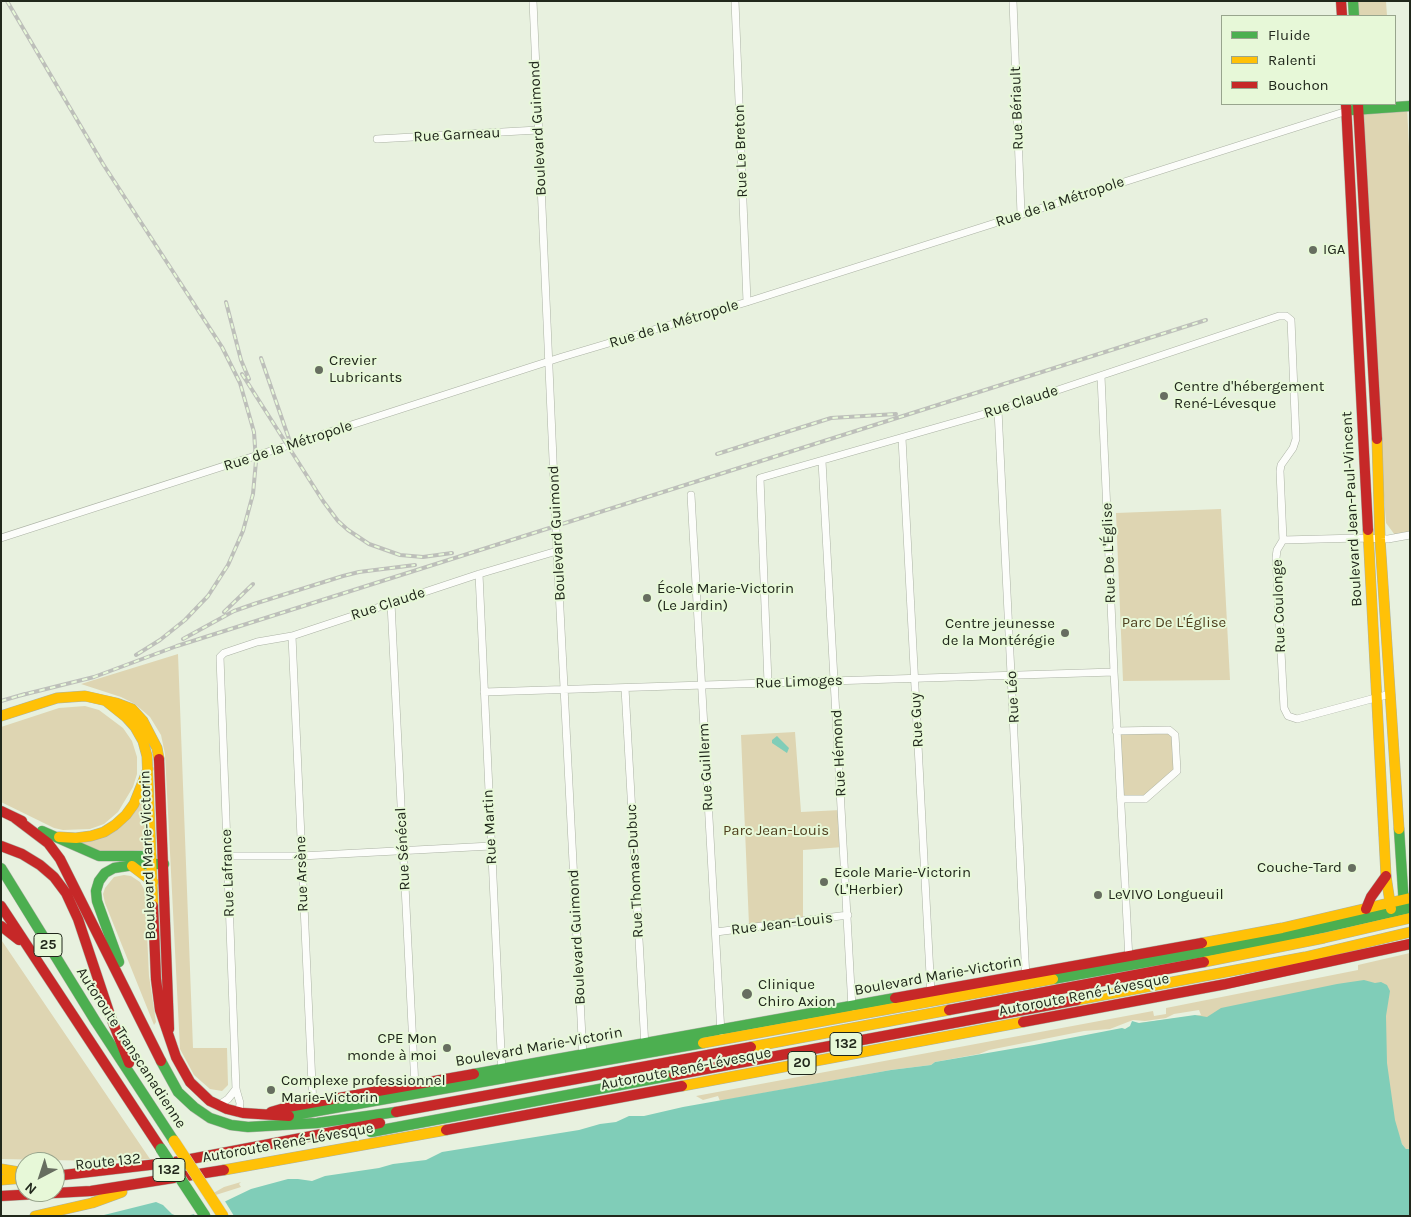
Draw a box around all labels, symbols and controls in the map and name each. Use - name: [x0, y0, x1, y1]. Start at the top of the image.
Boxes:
- legend: [1221, 15, 1396, 105]
- text: Fluide: [1268, 26, 1310, 44]
- text: Ralenti: [1268, 51, 1317, 69]
- street label: Boulevard Guimond: [525, 60, 551, 196]
- street label: Rue Bériault: [1007, 66, 1027, 150]
- text: Bouchon: [1268, 76, 1329, 94]
- street label: Rue Le Breton: [730, 104, 752, 198]
- street label: Rue Garneau: [413, 124, 501, 146]
- street label: Rue de la Métropole: [993, 173, 1127, 231]
- place label: IGA: [1323, 241, 1345, 259]
- marker: IGA: [1307, 244, 1319, 256]
- street label: Rue de la Métropole: [607, 296, 741, 352]
- place label: Crevier Lubricants: [329, 352, 402, 387]
- marker: Crevier Lubricants: [313, 364, 325, 376]
- place label: Centre d'hébergement René-Lévesque: [1174, 378, 1324, 413]
- street label: Rue Claude: [982, 382, 1060, 422]
- marker: Centre d'hébergement René-Lévesque: [1158, 390, 1170, 402]
- street label: Boulevard Jean-Paul-Vincent: [1338, 411, 1366, 607]
- street label: Rue de la Métropole: [221, 417, 355, 475]
- street label: Boulevard Guimond: [544, 465, 570, 601]
- street label: Rue De L'Église: [1098, 502, 1120, 604]
- street label: Rue Coulonge: [1268, 559, 1290, 653]
- place label: École Marie-Victorin (Le Jardin): [657, 580, 794, 615]
- street label: Rue Claude: [349, 584, 427, 624]
- marker: École Marie-Victorin (Le Jardin): [641, 592, 653, 604]
- park label: Parc De L'Église: [1122, 614, 1226, 632]
- place label: Centre jeunesse de la Montérégie: [942, 615, 1055, 650]
- marker: Centre jeunesse de la Montérégie: [1059, 627, 1071, 639]
- street label: Rue Léo: [1003, 670, 1023, 724]
- street label: Rue Limoges: [755, 671, 843, 693]
- street label: Rue Guy: [907, 692, 927, 748]
- street label: Rue Hémond: [828, 709, 850, 797]
- street label: Rue Guillerm: [695, 722, 717, 812]
- street label: Boulevard Marie-Victorin: [136, 770, 160, 940]
- street label: Rue Martin: [479, 789, 501, 865]
- street label: Rue Thomas-Dubuc: [622, 803, 648, 939]
- street label: Rue Sénécal: [392, 807, 414, 891]
- park label: Parc Jean-Louis: [723, 822, 829, 840]
- street label: Rue Lafrance: [217, 829, 239, 917]
- street label: Rue Arsène: [292, 836, 312, 912]
- place label: Couche-Tard: [1257, 859, 1342, 877]
- marker: Couche-Tard: [1346, 862, 1358, 874]
- place label: Ecole Marie-Victorin (L'Herbier): [834, 864, 971, 899]
- street label: Boulevard Guimond: [564, 869, 590, 1005]
- marker: Ecole Marie-Victorin (L'Herbier): [818, 876, 830, 888]
- place label: LeVIVO Longueuil: [1108, 886, 1224, 904]
- marker: LeVIVO Longueuil: [1092, 889, 1104, 901]
- street label: Rue Jean-Louis: [730, 909, 834, 939]
- road number: 25: [34, 934, 62, 956]
- street label: Boulevard Marie-Victorin: [853, 952, 1023, 1000]
- street label: Autoroute Transcanadienne: [72, 964, 190, 1132]
- street label: Autoroute René-Lévesque: [997, 970, 1171, 1020]
- place label: Clinique Chiro Axion: [758, 976, 836, 1011]
- marker: Clinique Chiro Axion: [740, 987, 754, 1001]
- street label: Boulevard Marie-Victorin: [454, 1023, 624, 1071]
- place label: CPE Mon monde à moi: [347, 1030, 437, 1065]
- road number: 132: [830, 1032, 862, 1056]
- marker: CPE Mon monde à moi: [441, 1042, 453, 1054]
- street label: Autoroute René-Lévesque: [599, 1044, 773, 1094]
- road number: 20: [788, 1052, 816, 1074]
- place label: Complexe professionnel Marie-Victorin: [281, 1072, 446, 1107]
- marker: Complexe professionnel Marie-Victorin: [265, 1084, 277, 1096]
- street label: Autoroute René-Lévesque: [201, 1119, 375, 1167]
- street label: Route 132: [74, 1150, 142, 1174]
- north arrow: [15, 1152, 65, 1202]
- road number: 132: [153, 1158, 185, 1182]
- text: N: [21, 1178, 40, 1198]

